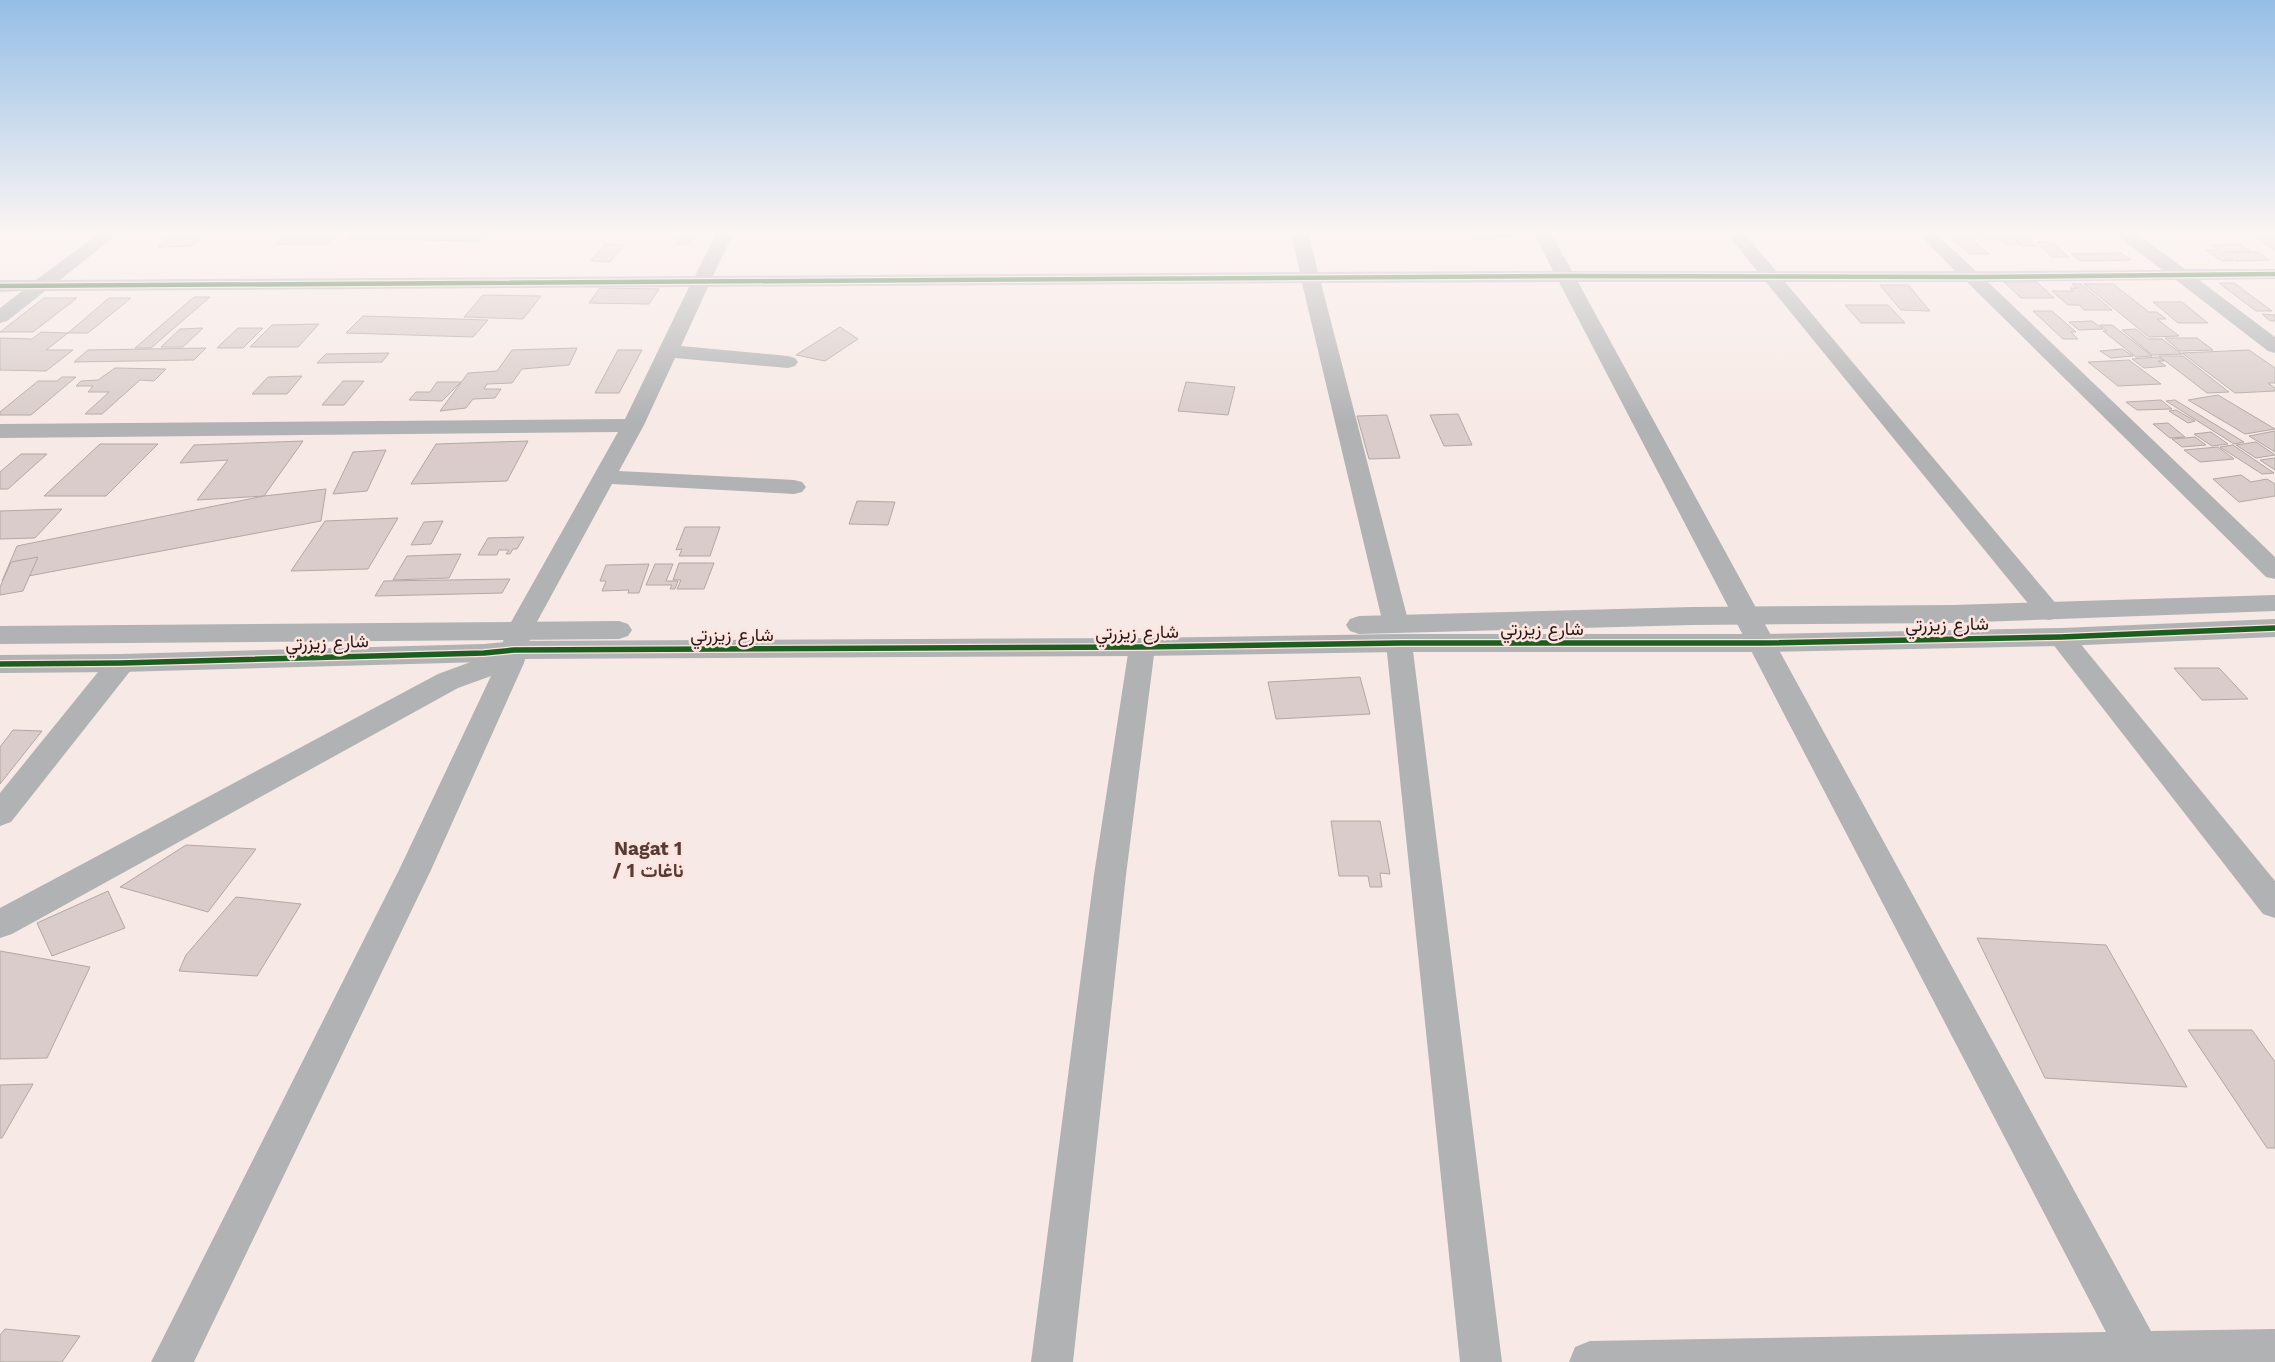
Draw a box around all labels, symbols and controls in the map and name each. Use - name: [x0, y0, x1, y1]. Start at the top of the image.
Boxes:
- street label: شارع زيزرتي: [1905, 613, 1989, 640]
- street label: شارع زيزرتي: [1500, 618, 1584, 644]
- street label: شارع زيزرتي: [1095, 621, 1179, 648]
- street label: شارع زيزرتي: [690, 624, 774, 650]
- street label: شارع زيزرتي: [285, 630, 369, 659]
- district label: Nagat 1 / ناغات 1: [612, 837, 684, 882]

